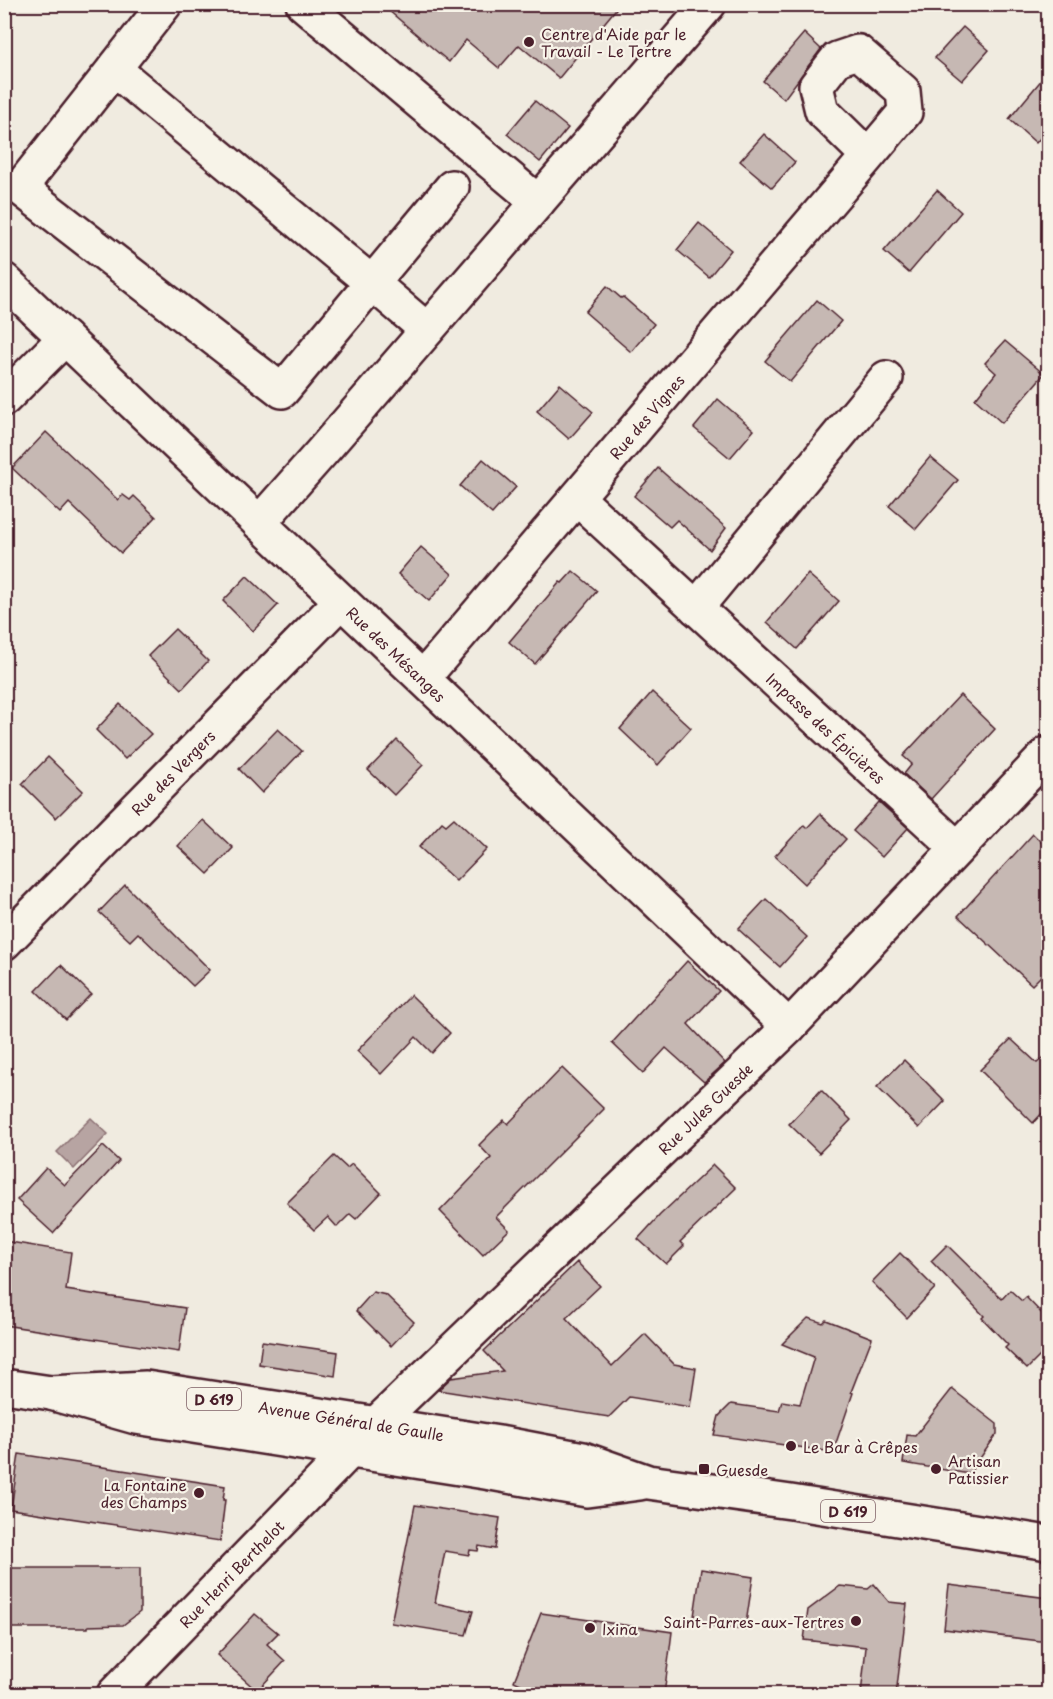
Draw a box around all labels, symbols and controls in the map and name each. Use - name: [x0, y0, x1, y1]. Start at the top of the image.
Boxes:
- place label: Centre d'Aide par le Travail - Le Tertre: [541, 22, 686, 62]
- marker: Centre d'Aide par le Travail - Le Tertre: [522, 35, 536, 49]
- street label: Rue des Vignes: [603, 369, 689, 464]
- street label: Rue des Mésanges: [342, 601, 452, 707]
- street label: Impasse des Épicières: [762, 667, 891, 789]
- street label: Rue des Vergers: [125, 724, 220, 820]
- street label: Rue Jules Guesde: [652, 1057, 757, 1159]
- road number: D 619: [187, 1388, 241, 1410]
- street label: Avenue Général de Gaulle: [257, 1394, 446, 1446]
- place label: Le Bar à Crêpes: [803, 1435, 918, 1458]
- marker: Le Bar à Crêpes: [784, 1439, 798, 1453]
- place label: Artisan Patissier: [948, 1449, 1008, 1489]
- place label: Guesde: [716, 1458, 768, 1481]
- marker: Guesde: [697, 1462, 711, 1476]
- marker: Artisan Patissier: [929, 1462, 943, 1476]
- place label: La Fontaine des Champs: [101, 1473, 187, 1513]
- marker: La Fontaine des Champs: [192, 1486, 206, 1500]
- road number: D 619: [821, 1500, 875, 1522]
- street label: Rue Henri Berthelot: [173, 1514, 289, 1632]
- place label: Saint-Parres-aux-Tertres: [663, 1610, 844, 1633]
- marker: Saint-Parres-aux-Tertres: [849, 1614, 863, 1628]
- place label: Ixina: [602, 1617, 638, 1640]
- marker: Ixina: [583, 1621, 597, 1635]

